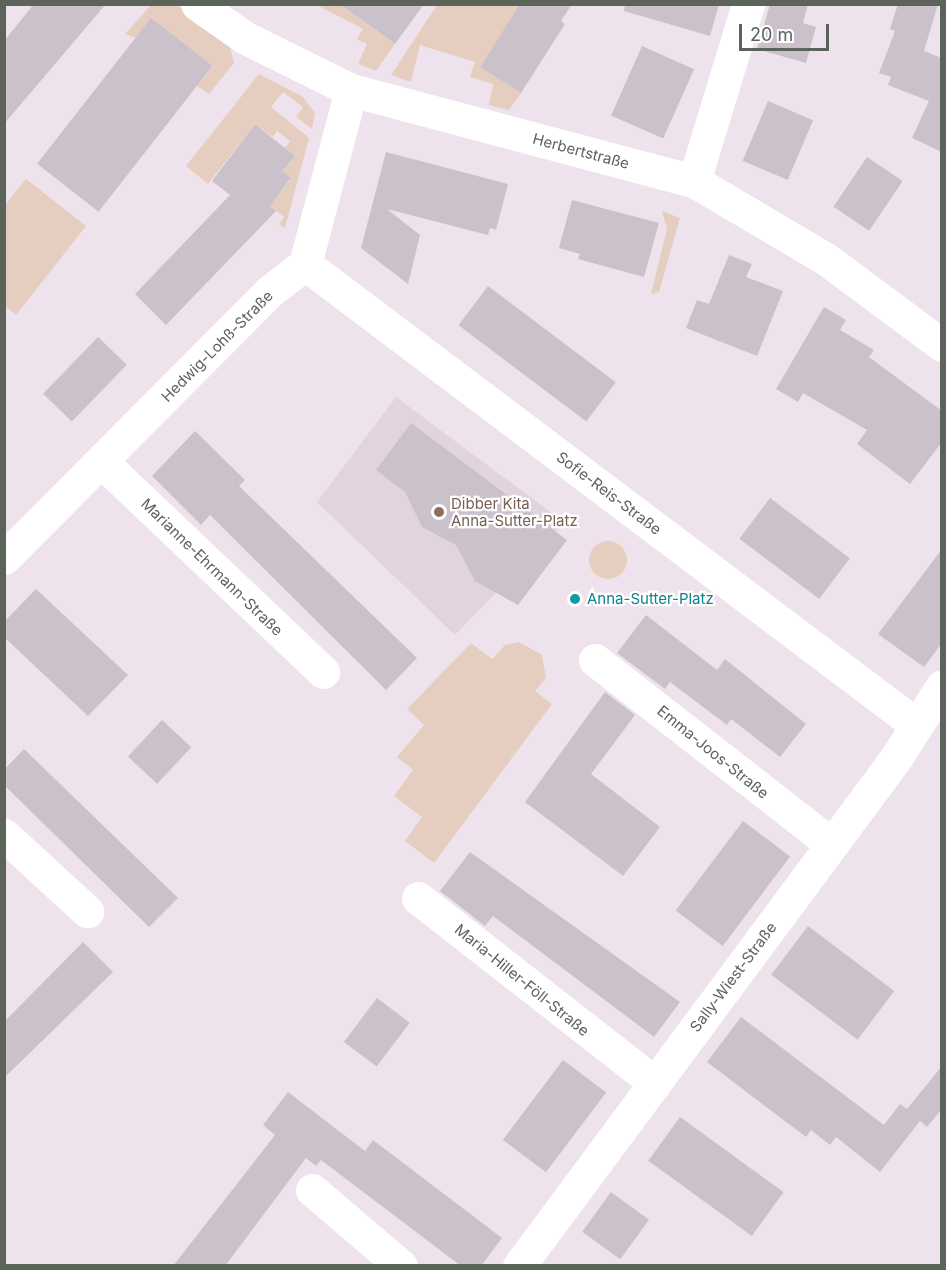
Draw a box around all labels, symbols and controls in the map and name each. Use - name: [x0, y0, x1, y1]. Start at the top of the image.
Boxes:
- scale bar: [742, 12, 832, 50]
- text: 20 m: [750, 24, 793, 45]
- street label: Herbertstraße: [531, 129, 631, 173]
- street label: Hedwig-Lohß-Straße: [158, 287, 276, 405]
- street label: Sofie-Reis-Straße: [553, 448, 665, 538]
- place label: Dibber Kita Anna-Sutter-Platz: [451, 494, 578, 529]
- street label: Marianne-Ehrmann-Straße: [137, 495, 287, 639]
- marker: Dibber Kita Anna-Sutter-Platz: [432, 505, 446, 519]
- place label: Anna-Sutter-Platz: [587, 590, 714, 608]
- marker: Anna-Sutter-Platz: [568, 592, 582, 606]
- street label: Emma-Joos-Straße: [654, 702, 772, 802]
- street label: Sally-Wiest-Straße: [686, 919, 780, 1035]
- street label: Maria-Hiller-Föll-Straße: [451, 920, 593, 1040]

